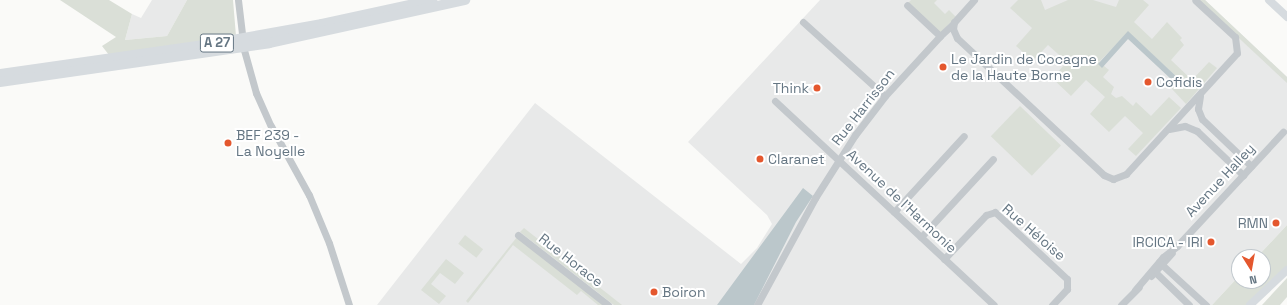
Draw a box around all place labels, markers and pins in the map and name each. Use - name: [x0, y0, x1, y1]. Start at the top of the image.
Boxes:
- place label: Le Jardin de Cocagne de la Haute Borne: [951, 51, 1097, 84]
- marker: Le Jardin de Cocagne de la Haute Borne: [938, 62, 948, 72]
- place label: Cofidis: [1156, 74, 1202, 90]
- marker: Cofidis: [1143, 77, 1153, 87]
- place label: Think: [773, 80, 809, 96]
- marker: Think: [812, 83, 822, 93]
- place label: BEF 239 - La Noyelle: [236, 127, 305, 160]
- marker: BEF 239 - La Noyelle: [223, 138, 233, 148]
- place label: Claranet: [768, 151, 825, 167]
- marker: Claranet: [755, 154, 765, 164]
- place label: RMN: [1238, 215, 1268, 231]
- marker: RMN: [1271, 218, 1281, 228]
- place label: IRCICA - IRI: [1131, 234, 1203, 250]
- marker: IRCICA - IRI: [1206, 237, 1216, 247]
- place label: Boiron: [662, 284, 706, 300]
- marker: Boiron: [649, 287, 659, 297]

